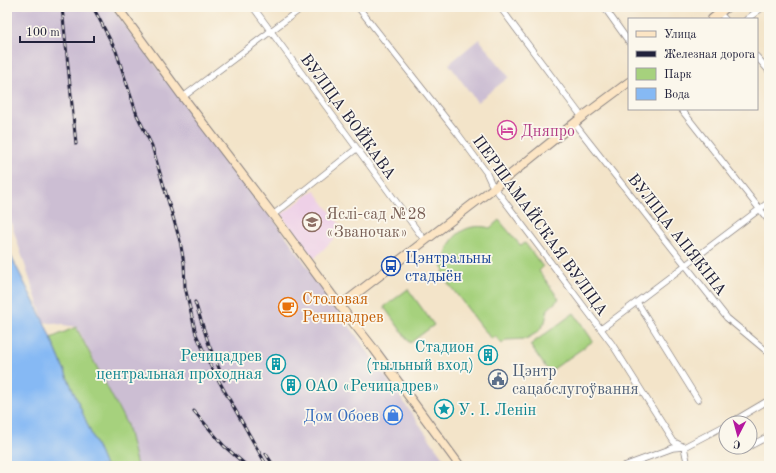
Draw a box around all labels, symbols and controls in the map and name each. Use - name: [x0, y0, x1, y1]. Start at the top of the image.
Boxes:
- scale bar: [20, 18, 94, 44]
- legend: [628, 18, 758, 110]
- text: 100 m: [26, 27, 60, 39]
- text: Улица: [664, 29, 697, 41]
- street label: ВУЛІЦА ВОЙКАВА: [297, 49, 401, 183]
- text: Железная дорога: [664, 49, 755, 61]
- text: Парк: [664, 69, 692, 81]
- text: Вода: [664, 89, 690, 101]
- hotel icon: Дняпро: [496, 119, 518, 141]
- place label: Дняпро: [521, 124, 575, 140]
- street label: ПЕРШАМАЙСКАЯ ВУЛІЦА: [469, 131, 613, 319]
- street label: ВУЛІЦА АПЯКІНА: [624, 171, 729, 299]
- place label: Яслі-сад №28 «Званочак»: [326, 207, 426, 241]
- school or university icon: Яслі-сад №28 «Званочак»: [301, 211, 323, 233]
- place label: Цэнтральны стадыён: [405, 251, 492, 285]
- bus stop icon: Цэнтральны стадыён: [380, 255, 402, 277]
- place label: Столовая Речицадрев: [302, 292, 384, 326]
- cafe icon: Столовая Речицадрев: [277, 296, 299, 318]
- place label: Стадион (тыльный вход): [366, 340, 474, 374]
- building icon: Стадион (тыльный вход): [477, 344, 499, 366]
- place label: Речицадрев центральная проходная: [96, 349, 262, 383]
- building icon: Речицадрев центральная проходная: [265, 353, 287, 375]
- place label: Цэнтр сацабслугоўвання: [512, 364, 639, 398]
- public building icon: Цэнтр сацабслугоўвання: [487, 368, 509, 390]
- building icon: ОАО «Речицадрев»: [280, 374, 302, 396]
- place label: ОАО «Речицадрев»: [305, 379, 440, 395]
- place icon: У. І. Ленін: [433, 398, 455, 420]
- place label: У. І. Ленін: [458, 403, 536, 419]
- shop icon: Дом Обоев: [382, 404, 404, 426]
- place label: Дом Обоев: [303, 409, 379, 425]
- north arrow: [718, 415, 758, 455]
- text: С: [733, 438, 741, 449]

